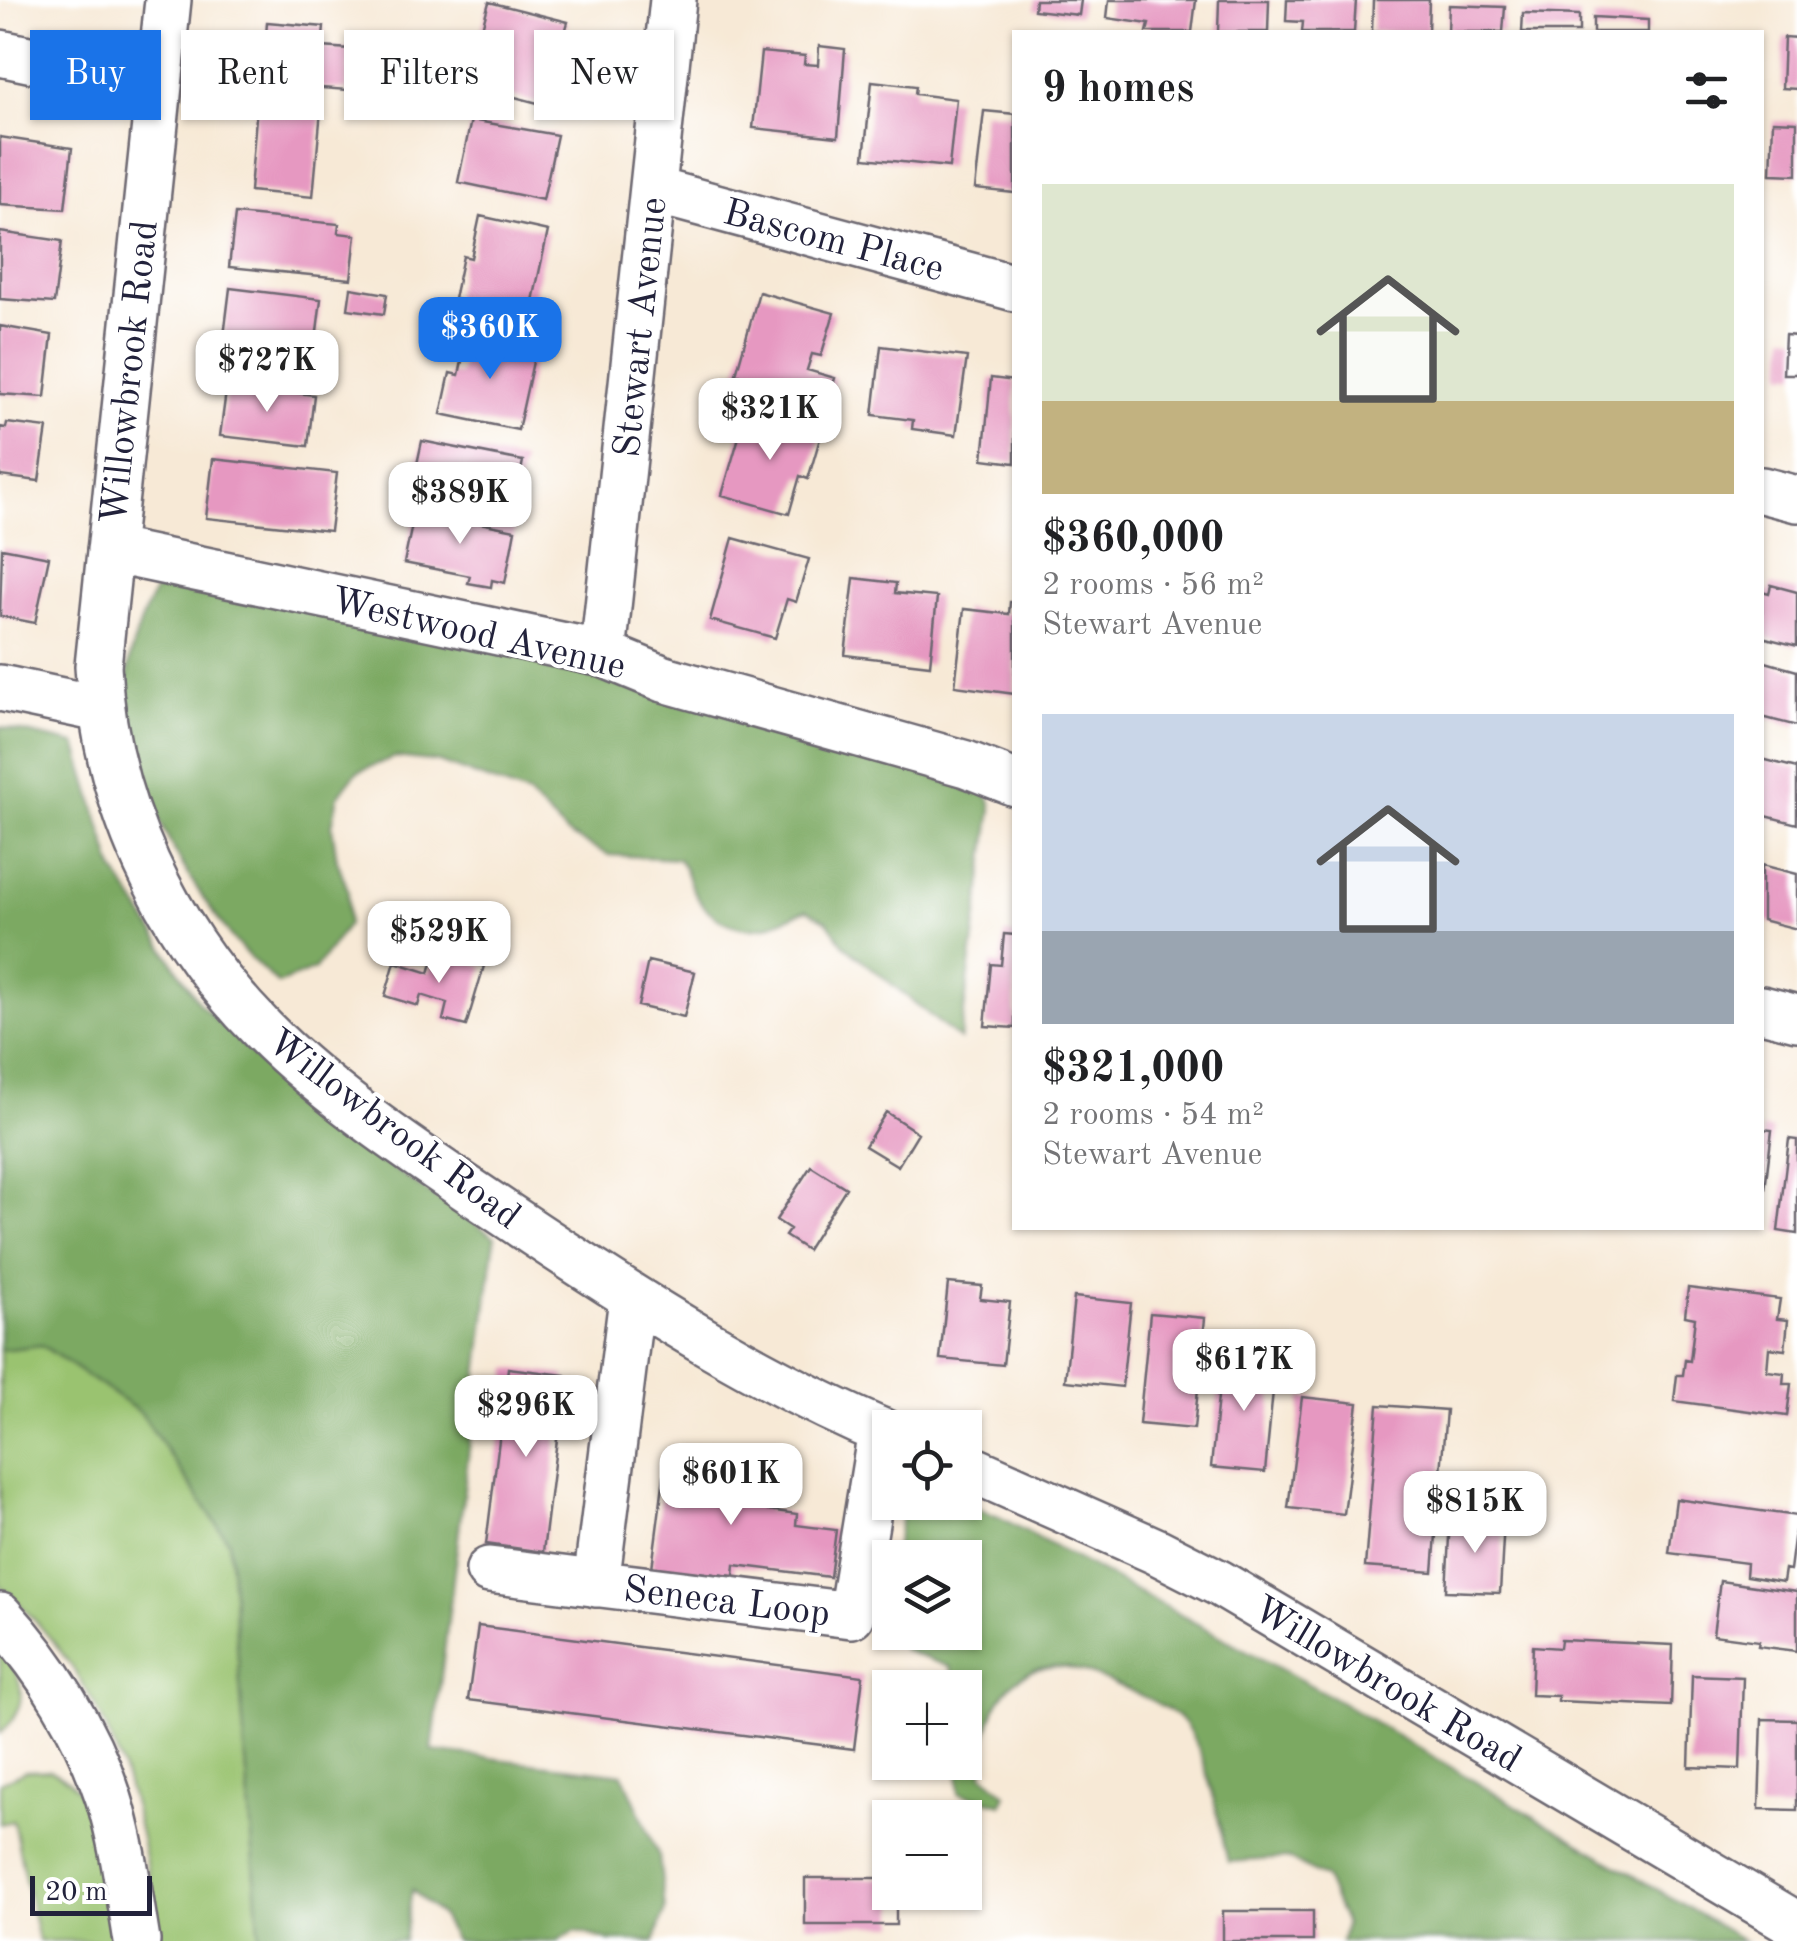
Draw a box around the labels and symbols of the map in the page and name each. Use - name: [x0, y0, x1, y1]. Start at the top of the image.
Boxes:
- street label: Bascom Place: [719, 194, 948, 290]
- street label: Stewart Avenue: [609, 195, 675, 459]
- street label: Willowbrook Road: [96, 219, 166, 526]
- pin: $360K: [420, 297, 560, 382]
- pin: $727K: [197, 330, 337, 415]
- pin: $321K: [700, 378, 840, 463]
- pin: $389K: [390, 462, 530, 547]
- street label: Westwood Avenue: [328, 583, 629, 687]
- pin: $529K: [369, 901, 509, 986]
- street label: Willowbrook Road: [260, 1023, 527, 1237]
- pin: $617K: [1174, 1329, 1314, 1414]
- pin: $296K: [456, 1375, 596, 1460]
- pin: $601K: [661, 1443, 801, 1528]
- pin: $815K: [1405, 1471, 1545, 1556]
- street label: Seneca Loop: [621, 1571, 832, 1635]
- street label: Willowbrook Road: [1246, 1591, 1527, 1780]
- scale bar: [30, 1871, 152, 1916]

